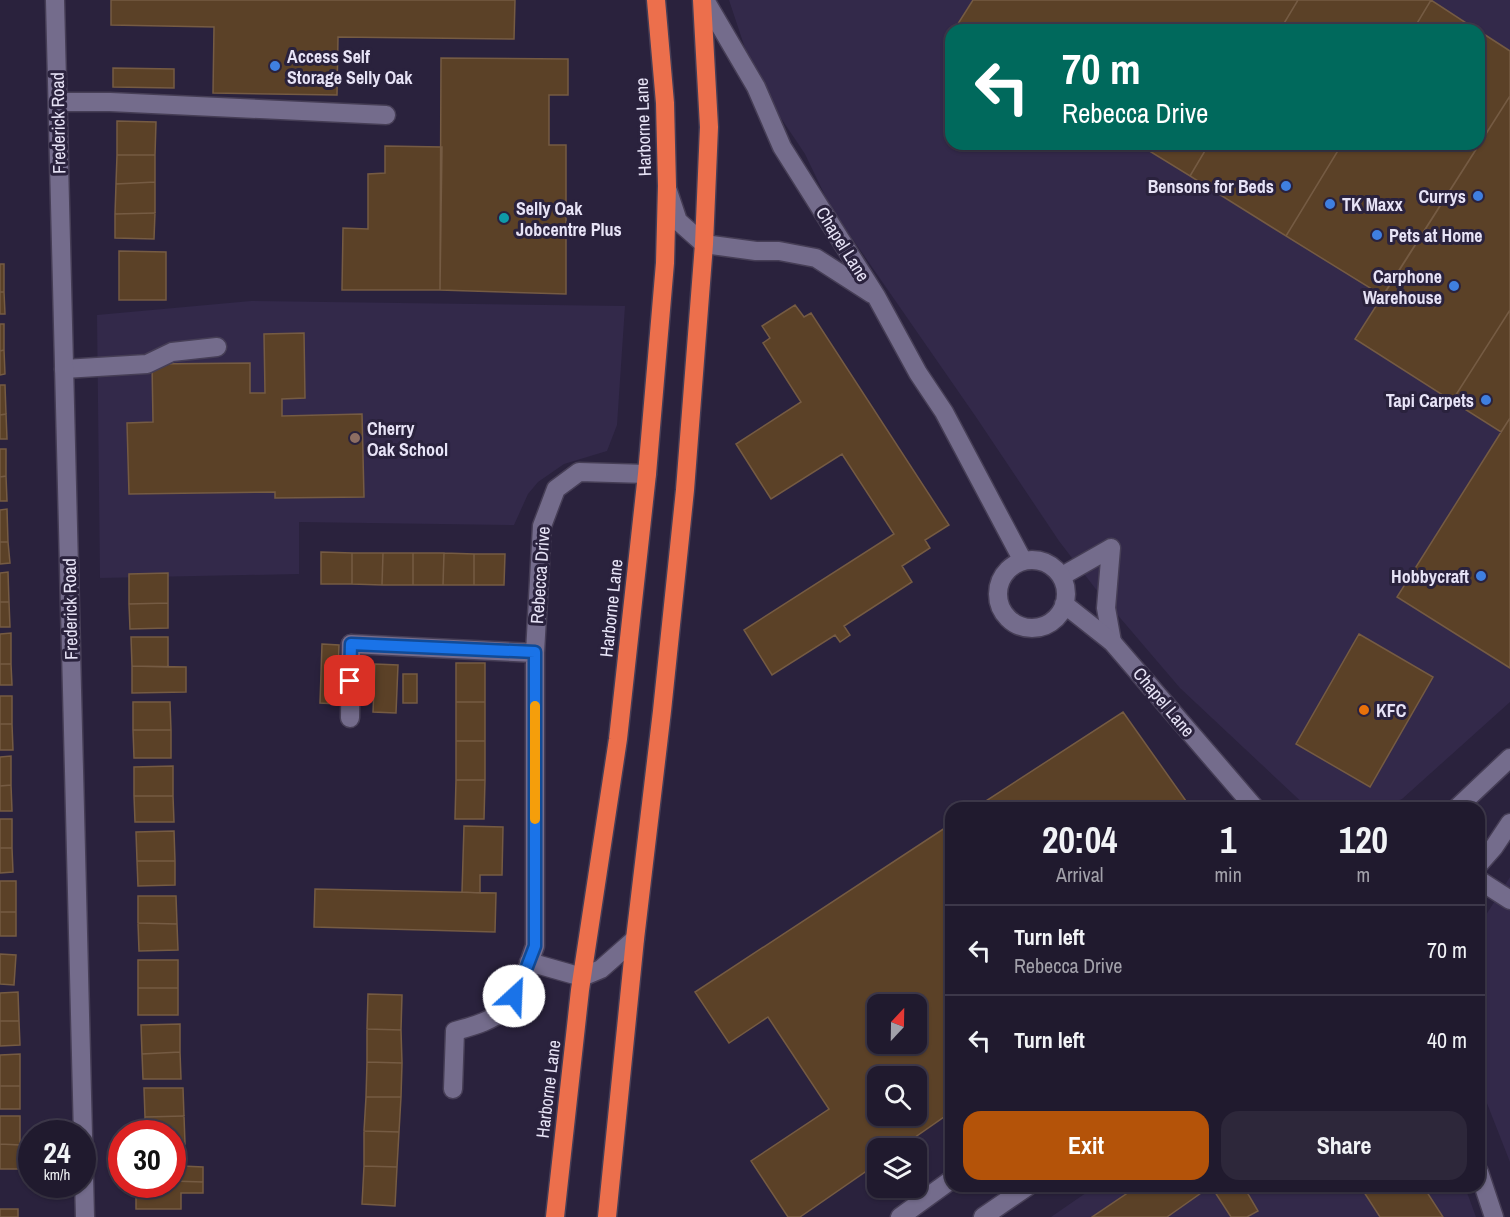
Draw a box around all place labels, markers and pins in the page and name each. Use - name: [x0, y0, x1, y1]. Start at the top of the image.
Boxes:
- place label: Access Self Storage Selly Oak: [287, 44, 413, 90]
- marker: Access Self Storage Selly Oak: [268, 59, 282, 73]
- place label: Bensons for Beds: [1148, 174, 1274, 199]
- marker: Bensons for Beds: [1279, 179, 1293, 193]
- place label: Currys: [1418, 184, 1466, 209]
- marker: Currys: [1471, 189, 1485, 203]
- place label: TK Maxx: [1342, 192, 1403, 217]
- place label: Selly Oak Jobcentre Plus: [516, 196, 622, 242]
- marker: TK Maxx: [1323, 197, 1337, 211]
- marker: Selly Oak Jobcentre Plus: [497, 211, 511, 225]
- place label: Pets at Home: [1389, 223, 1483, 248]
- marker: Pets at Home: [1370, 228, 1384, 242]
- place label: Carphone Warehouse: [1363, 264, 1442, 310]
- marker: Carphone Warehouse: [1447, 279, 1461, 293]
- place label: Tapi Carpets: [1386, 388, 1474, 413]
- marker: Tapi Carpets: [1479, 393, 1493, 407]
- place label: Cherry Oak School: [367, 416, 448, 462]
- marker: Cherry Oak School: [348, 431, 362, 445]
- place label: Hobbycraft: [1391, 564, 1469, 589]
- marker: Hobbycraft: [1474, 569, 1488, 583]
- pin: [324, 655, 375, 706]
- place label: KFC: [1376, 698, 1407, 723]
- marker: KFC: [1357, 703, 1371, 717]

